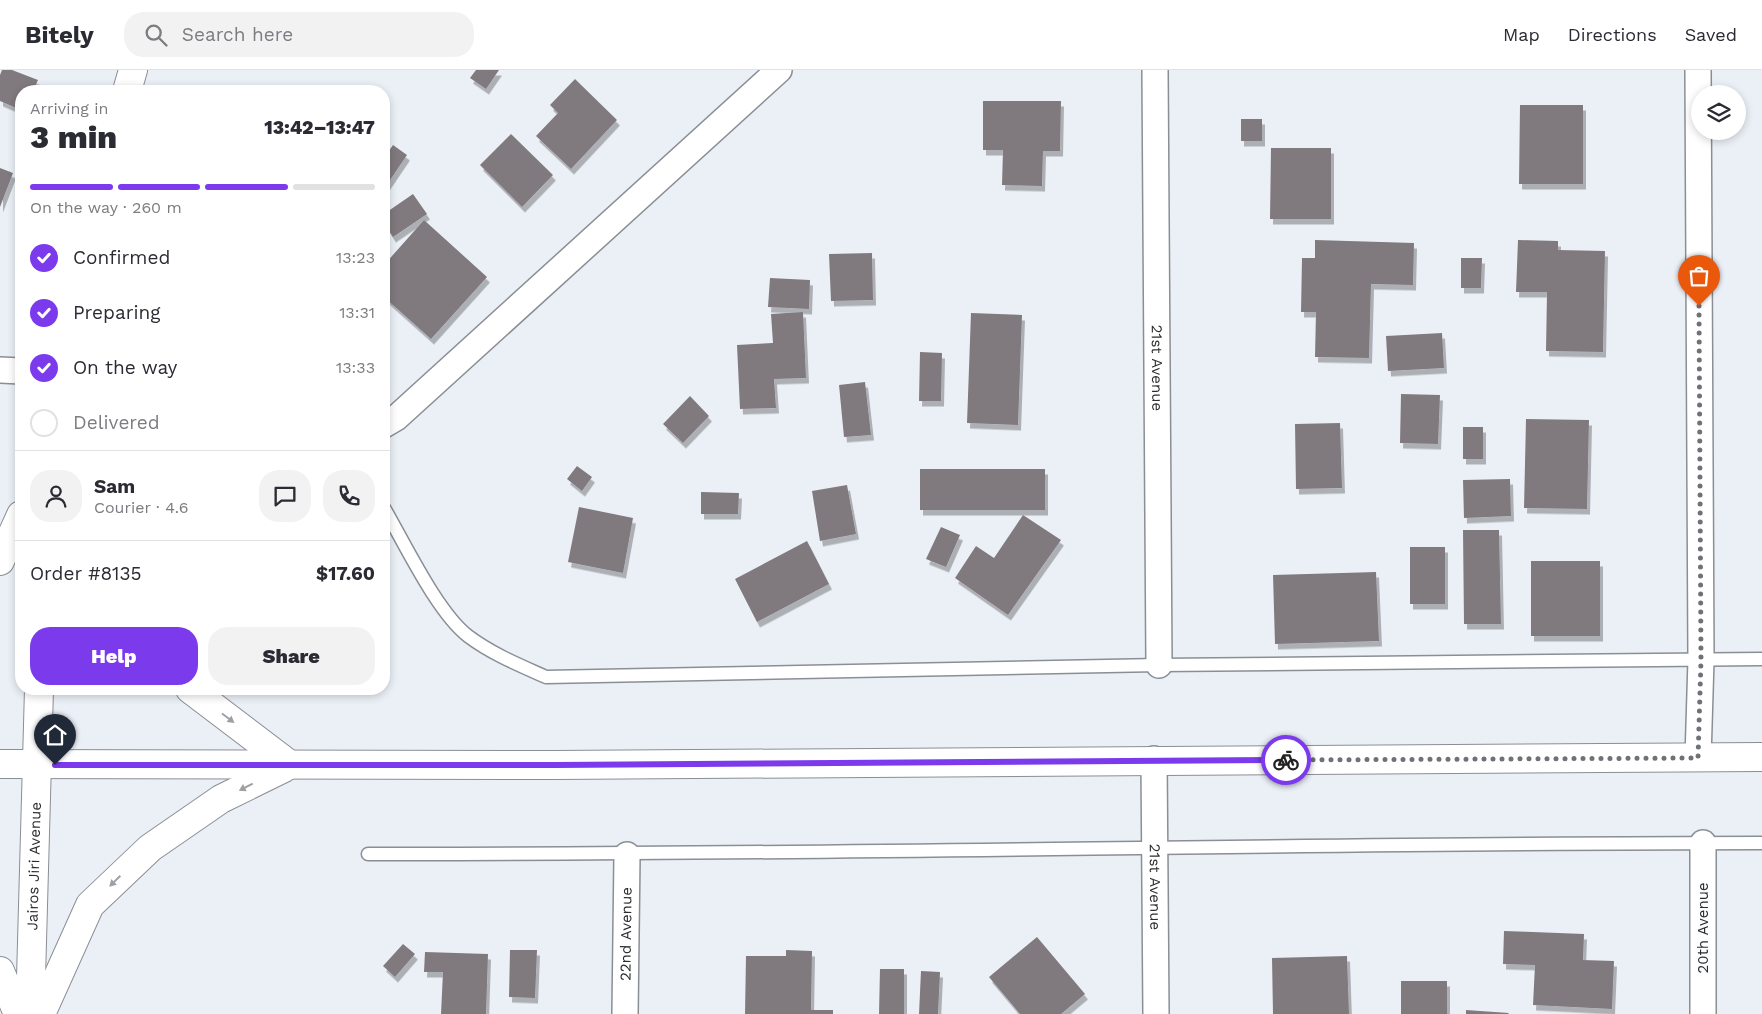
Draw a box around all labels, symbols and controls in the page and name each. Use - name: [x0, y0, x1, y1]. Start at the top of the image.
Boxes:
- search box: [124, 12, 474, 57]
- text: Bitely: [25, 21, 94, 49]
- icon: search: [142, 21, 170, 49]
- text: Search here: [182, 23, 293, 46]
- text: Map: [1503, 24, 1540, 45]
- text: Directions: [1568, 24, 1657, 45]
- text: Saved: [1685, 24, 1737, 45]
- map controls: [1691, 85, 1746, 140]
- button: layers: [1691, 85, 1746, 140]
- text: Arriving in: [30, 99, 108, 118]
- text: 13:42–13:47: [264, 116, 375, 139]
- text: 3 min: [30, 118, 117, 156]
- text: On the way · 260 m: [30, 198, 182, 217]
- icon: check: [30, 244, 58, 272]
- text: Confirmed: [73, 246, 170, 269]
- text: 13:23: [336, 248, 375, 267]
- pin: [1678, 255, 1720, 306]
- icon: bag: [1685, 262, 1713, 290]
- icon: check: [30, 299, 58, 327]
- text: Preparing: [73, 301, 160, 324]
- text: 13:31: [339, 303, 375, 322]
- street label: 21st Avenue: [1148, 325, 1166, 411]
- icon: check: [30, 354, 58, 382]
- text: On the way: [73, 356, 177, 379]
- text: 13:33: [336, 358, 375, 377]
- text: Delivered: [73, 411, 160, 434]
- button: person: [30, 470, 82, 522]
- button: chat: [259, 470, 311, 522]
- button: phone: [323, 470, 375, 522]
- text: Sam: [94, 475, 135, 498]
- text: Courier · 4.6: [94, 498, 189, 517]
- text: Order #8135: [30, 562, 142, 585]
- text: $17.60: [316, 562, 375, 585]
- button: Help: [30, 627, 198, 685]
- button: Share: [208, 627, 375, 685]
- one-way arrow: [221, 713, 234, 724]
- pin: [34, 714, 76, 765]
- icon: home: [41, 721, 69, 749]
- courier: [1261, 735, 1311, 785]
- icon: bike: [1272, 746, 1300, 774]
- one-way arrow: [239, 783, 253, 791]
- street label: Jairos Jiri Avenue: [23, 802, 45, 931]
- street label: 21st Avenue: [1146, 844, 1164, 930]
- one-way arrow: [109, 875, 121, 887]
- street label: 20th Avenue: [1694, 882, 1712, 974]
- street label: 22nd Avenue: [616, 887, 636, 981]

